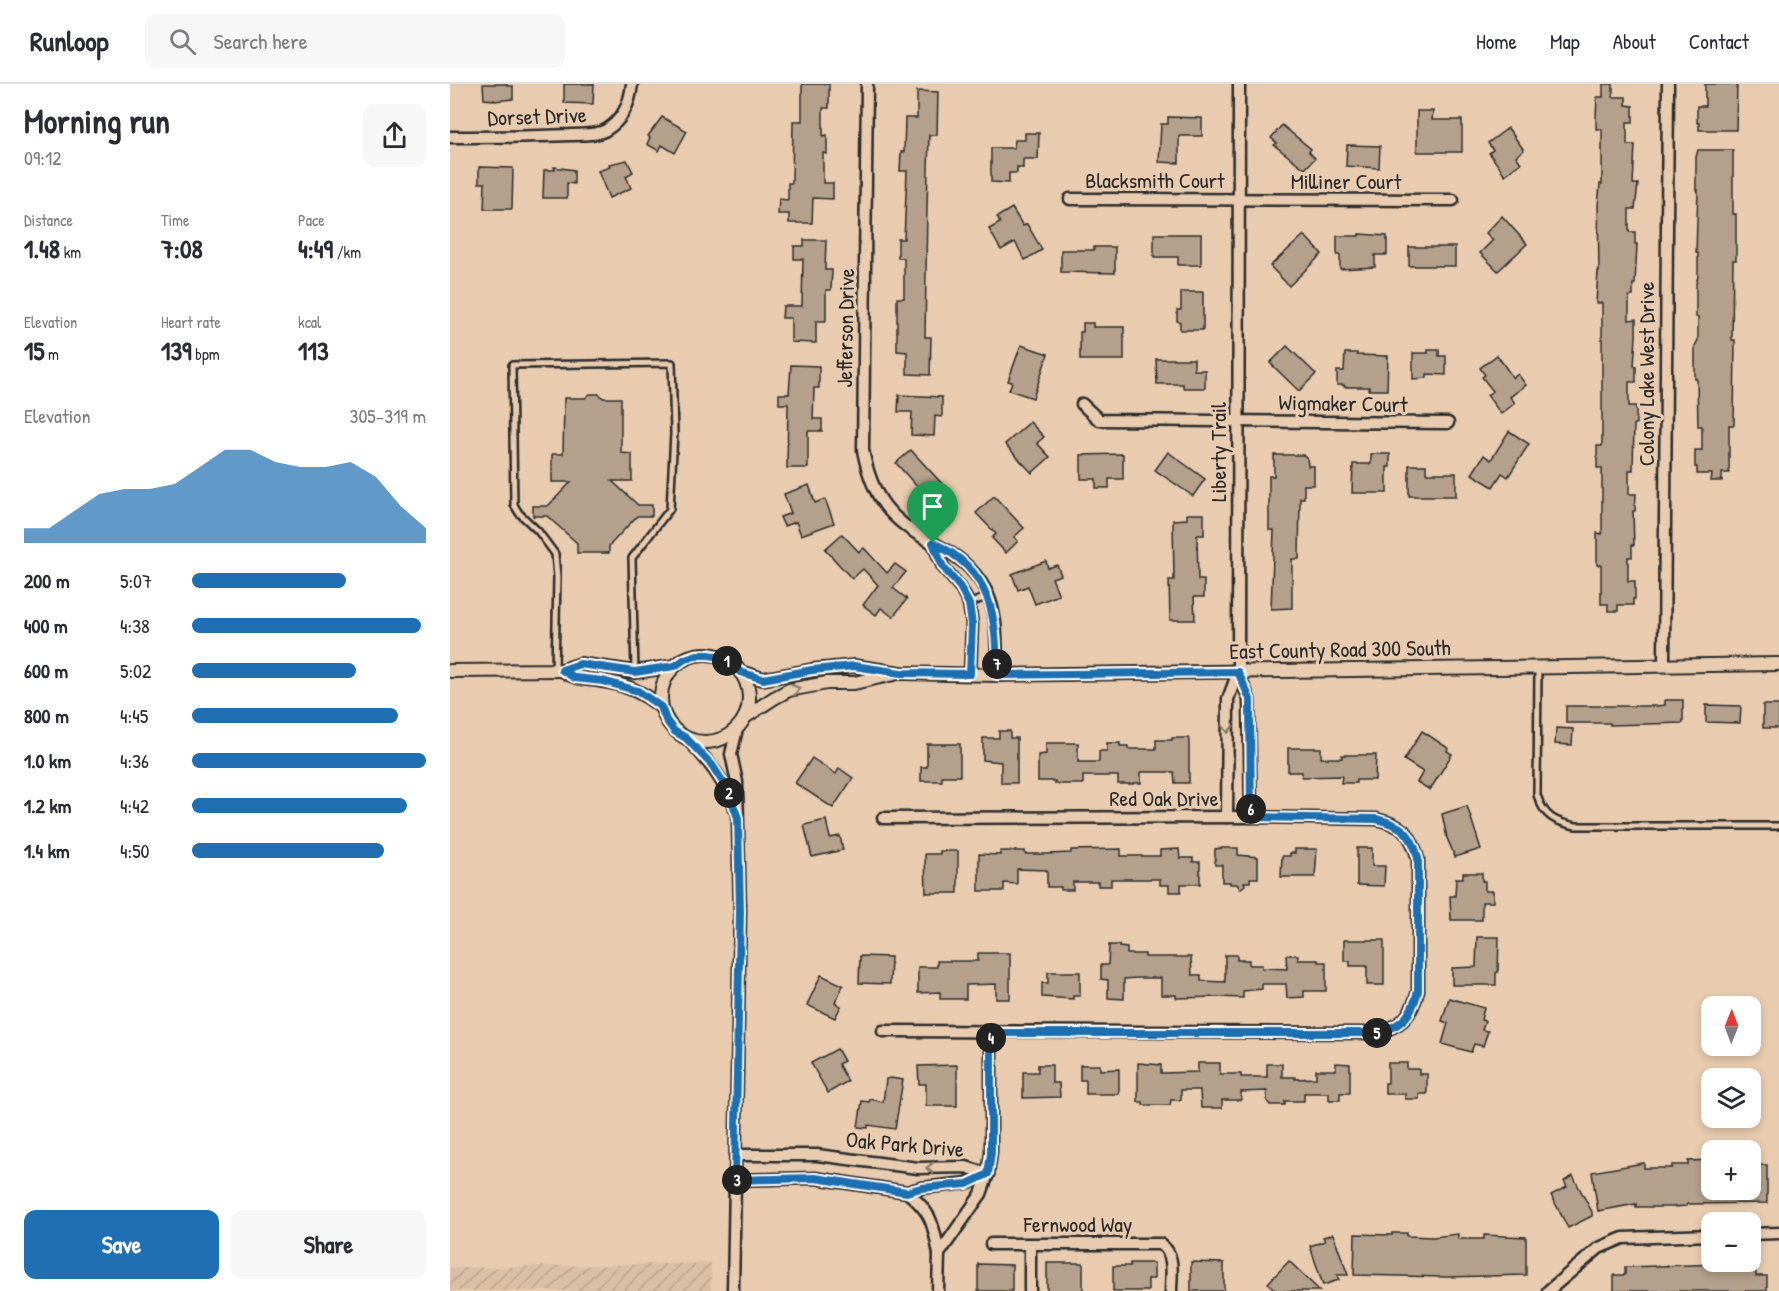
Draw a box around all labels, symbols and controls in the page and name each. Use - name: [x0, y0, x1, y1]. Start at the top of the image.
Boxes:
- search box: [145, 14, 565, 68]
- text: Runloop: [30, 22, 109, 60]
- icon: search: [166, 25, 199, 58]
- text: Search here: [214, 26, 308, 56]
- text: Home: [1476, 27, 1517, 56]
- text: Map: [1550, 27, 1580, 56]
- text: About: [1613, 27, 1656, 56]
- text: Contact: [1689, 27, 1749, 56]
- text: Morning run: [24, 99, 170, 143]
- street label: Dorset Drive: [487, 99, 587, 133]
- button: share: [363, 104, 426, 167]
- text: 09:12: [24, 144, 62, 171]
- street label: Blacksmith Court: [1085, 165, 1225, 195]
- street label: Milliner Court: [1291, 166, 1402, 196]
- text: Distance: [24, 209, 73, 231]
- text: Time: [161, 209, 189, 231]
- text: Pace: [298, 209, 325, 231]
- text: 1.48: [24, 231, 60, 266]
- text: 7:08: [161, 231, 203, 266]
- text: 4:49: [298, 231, 333, 266]
- text: km: [60, 241, 81, 263]
- text: /km: [333, 241, 361, 263]
- street label: Jefferson Drive: [829, 268, 861, 388]
- street label: Colony Lake West Drive: [1631, 281, 1661, 466]
- text: Elevation: [24, 311, 77, 333]
- text: Heart rate: [161, 311, 221, 333]
- text: kcal: [298, 311, 321, 333]
- text: 15: [24, 333, 44, 368]
- text: 139: [161, 333, 192, 368]
- text: 113: [298, 333, 329, 368]
- text: m: [44, 343, 59, 365]
- text: bpm: [192, 343, 220, 365]
- street label: Wigmaker Court: [1278, 387, 1408, 419]
- text: Elevation: [24, 402, 90, 429]
- text: 305–319 m: [349, 402, 426, 429]
- street label: Liberty Trail: [1203, 402, 1233, 502]
- pin: [907, 481, 958, 543]
- icon: arrive: [916, 490, 949, 523]
- text: 200 m: [24, 567, 69, 594]
- text: 5:07: [120, 567, 152, 594]
- text: 400 m: [24, 612, 68, 639]
- text: 4:38: [120, 612, 150, 639]
- street label: East County Road 300 South: [1229, 632, 1451, 666]
- pin: 1: [712, 646, 742, 676]
- pin: 7: [982, 649, 1012, 679]
- text: 1: [724, 650, 730, 672]
- text: 7: [993, 653, 1001, 675]
- text: 600 m: [24, 657, 68, 684]
- text: 5:02: [120, 657, 151, 684]
- one-way arrow: [790, 684, 801, 696]
- text: 800 m: [24, 702, 69, 729]
- text: 4:45: [120, 702, 148, 729]
- one-way arrow: [1222, 724, 1234, 733]
- text: 1.0 km: [24, 747, 71, 774]
- text: 4:36: [120, 747, 149, 774]
- pin: 2: [714, 778, 744, 808]
- text: 2: [725, 782, 733, 804]
- street label: Red Oak Drive: [1110, 783, 1219, 813]
- text: 1.2 km: [24, 792, 71, 819]
- text: 4:42: [120, 792, 149, 819]
- pin: 6: [1236, 794, 1266, 824]
- text: 6: [1248, 798, 1254, 820]
- text: 1.4 km: [24, 837, 70, 864]
- text: 4:50: [120, 837, 150, 864]
- north arrow: [1701, 996, 1761, 1056]
- map controls: [1701, 996, 1761, 1272]
- pin: 5: [1362, 1018, 1392, 1048]
- text: 5: [1374, 1022, 1380, 1044]
- pin: 4: [976, 1023, 1006, 1053]
- text: 4: [988, 1027, 994, 1049]
- button: layers: [1701, 1068, 1761, 1128]
- street label: Oak Park Drive: [845, 1124, 965, 1164]
- button: +: [1701, 1140, 1761, 1200]
- one-way arrow: [926, 1162, 935, 1174]
- pin: 3: [722, 1165, 752, 1195]
- text: 3: [733, 1169, 741, 1191]
- street label: Fernwood Way: [1023, 1209, 1132, 1239]
- button: Save: [24, 1210, 219, 1279]
- button: Share: [231, 1210, 426, 1279]
- button: −: [1701, 1212, 1761, 1272]

